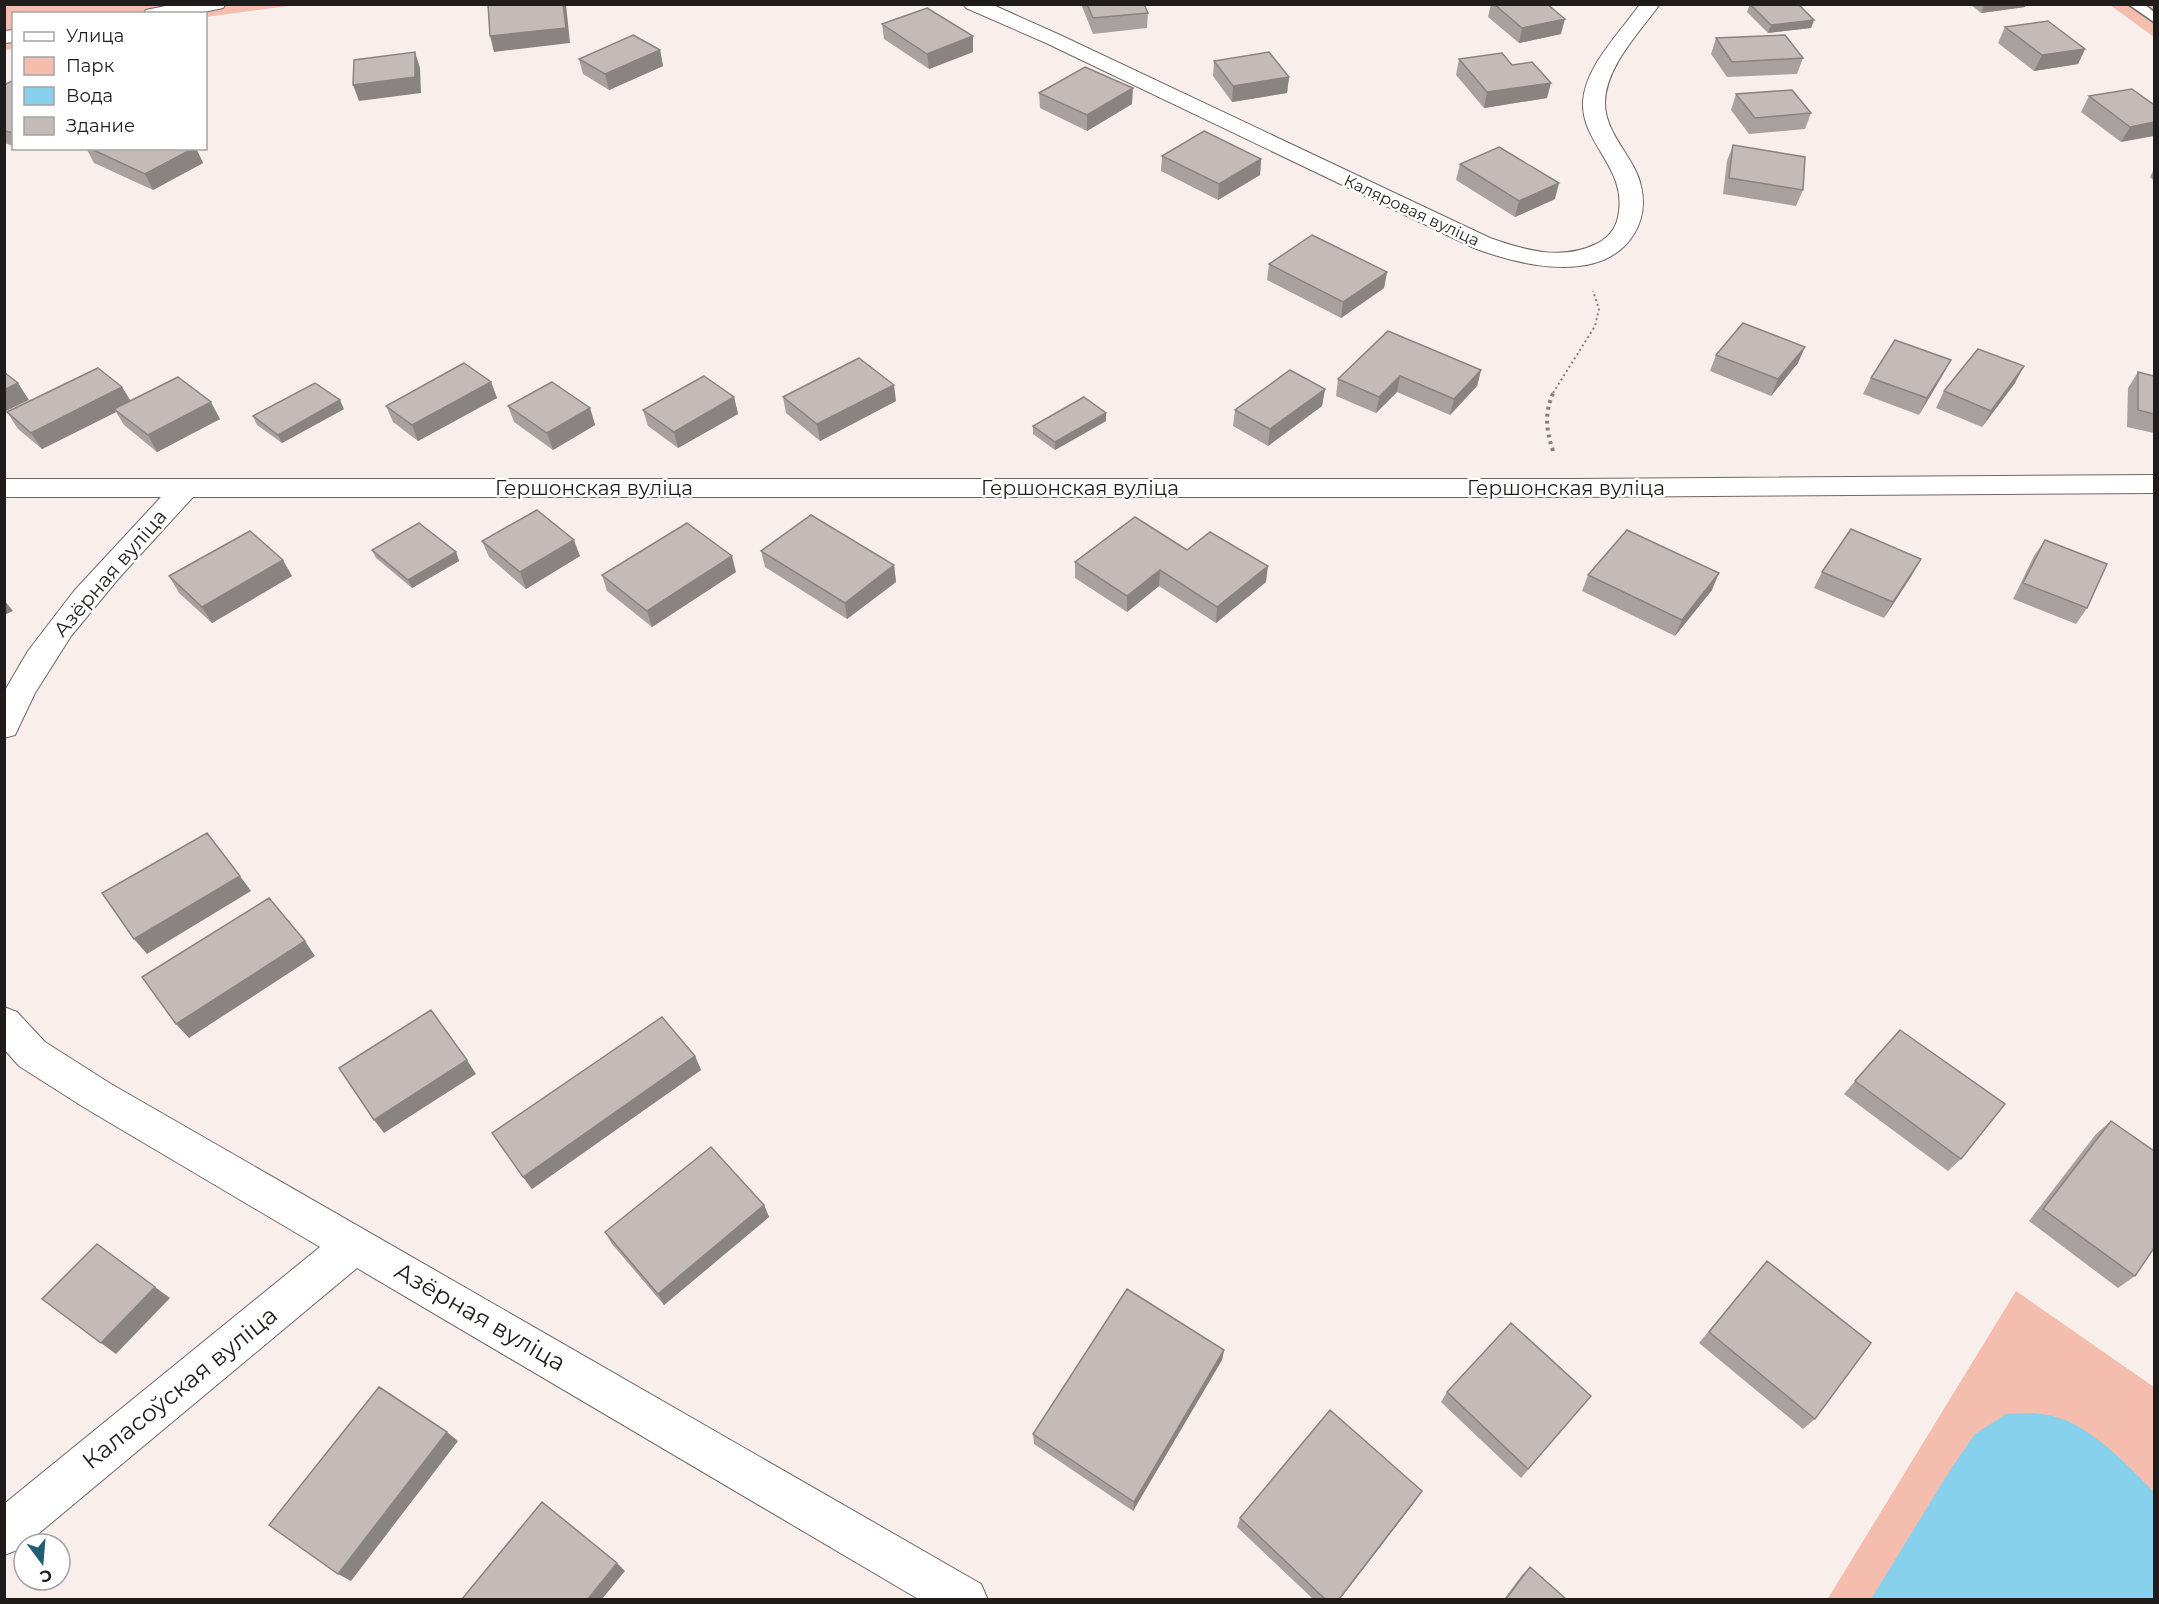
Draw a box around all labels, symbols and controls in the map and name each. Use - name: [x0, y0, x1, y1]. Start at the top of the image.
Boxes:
- legend: [12, 12, 207, 150]
- text: Улица: [66, 25, 124, 47]
- text: Парк: [66, 55, 115, 77]
- text: Вода: [66, 85, 113, 107]
- text: Здание: [66, 115, 135, 137]
- street label: Каляровая вуліца: [1341, 171, 1483, 250]
- street label: Гершонская вуліца: [495, 476, 693, 500]
- street label: Гершонская вуліца: [981, 476, 1179, 500]
- street label: Гершонская вуліца: [1467, 476, 1665, 500]
- street label: Азёрная вуліца: [48, 505, 172, 641]
- street label: Азёрная вуліца: [390, 1256, 571, 1377]
- street label: Каласоўская вуліца: [76, 1300, 283, 1475]
- north arrow: [12, 1532, 72, 1592]
- text: С: [37, 1565, 54, 1587]

